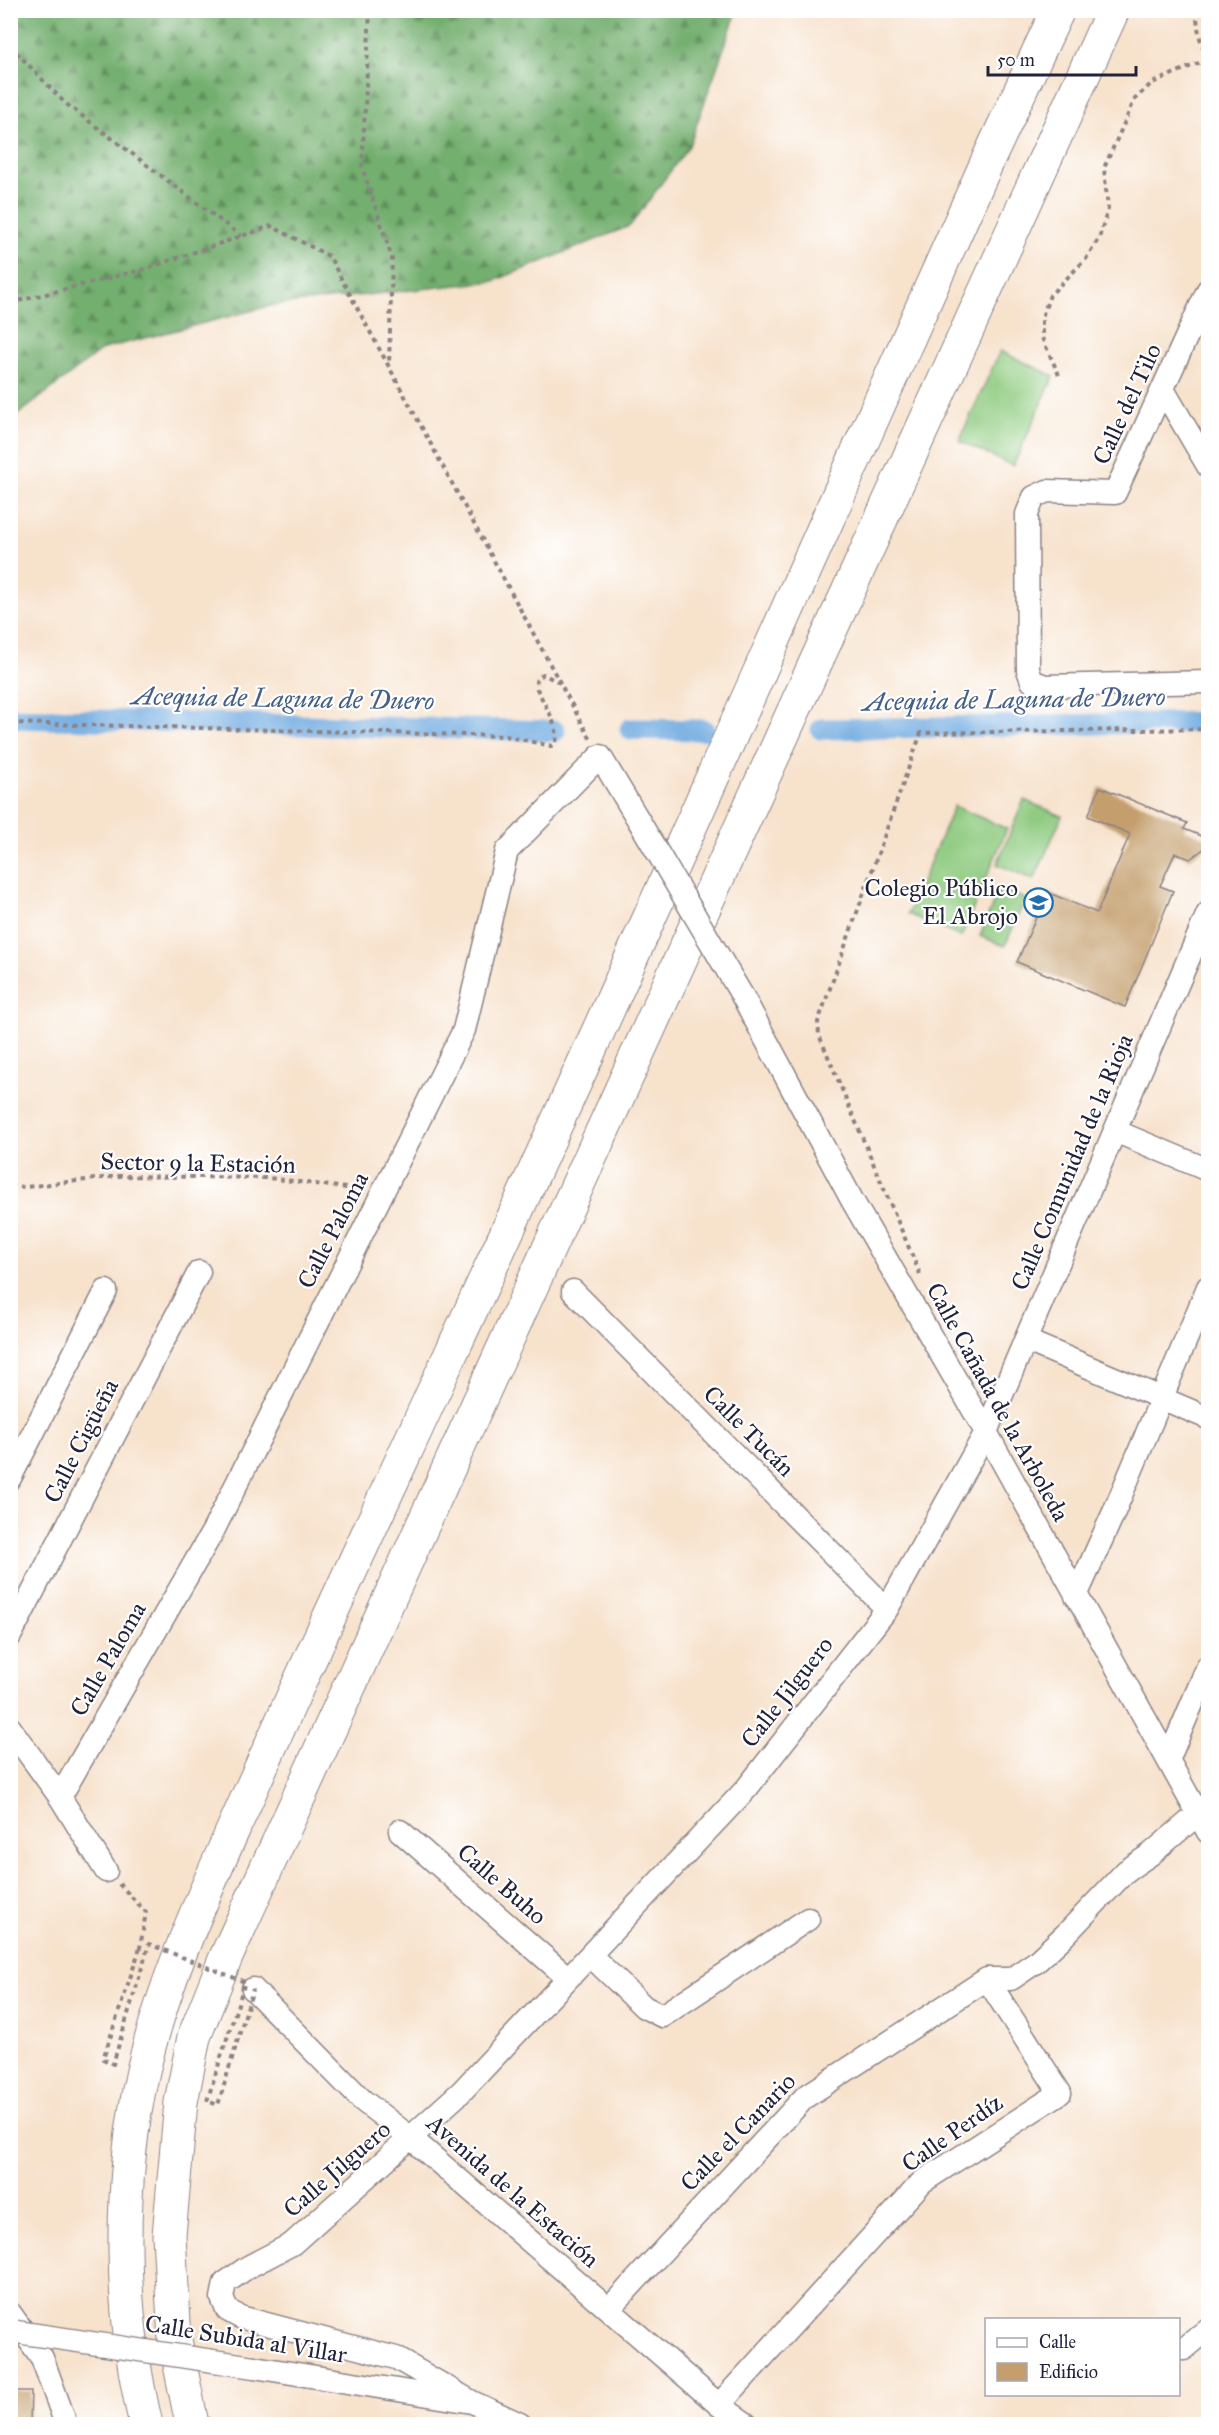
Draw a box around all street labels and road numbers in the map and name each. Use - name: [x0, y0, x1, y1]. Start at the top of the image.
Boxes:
- street label: Calle del Tilo: [1086, 339, 1168, 469]
- street label: Calle Comunidad de la Rioja: [1004, 1029, 1140, 1295]
- street label: Sector 9 la Estación: [100, 1146, 296, 1180]
- street label: Calle Paloma: [291, 1166, 376, 1293]
- street label: Calle Cañada de la Arboleda: [920, 1277, 1077, 1527]
- street label: Calle Cigüeña: [37, 1373, 125, 1508]
- street label: Calle Tucán: [697, 1379, 801, 1483]
- street label: Calle Paloma: [63, 1596, 153, 1721]
- street label: Calle Jilguero: [734, 1630, 840, 1754]
- street label: Calle Buho: [451, 1837, 553, 1931]
- street label: Calle el Canario: [674, 2066, 802, 2198]
- street label: Calle Perdíz: [896, 2087, 1008, 2179]
- street label: Avenida de la Estación: [420, 2107, 605, 2274]
- street label: Calle Jilguero: [277, 2114, 397, 2224]
- street label: Calle Subida al Villar: [143, 2308, 349, 2370]

